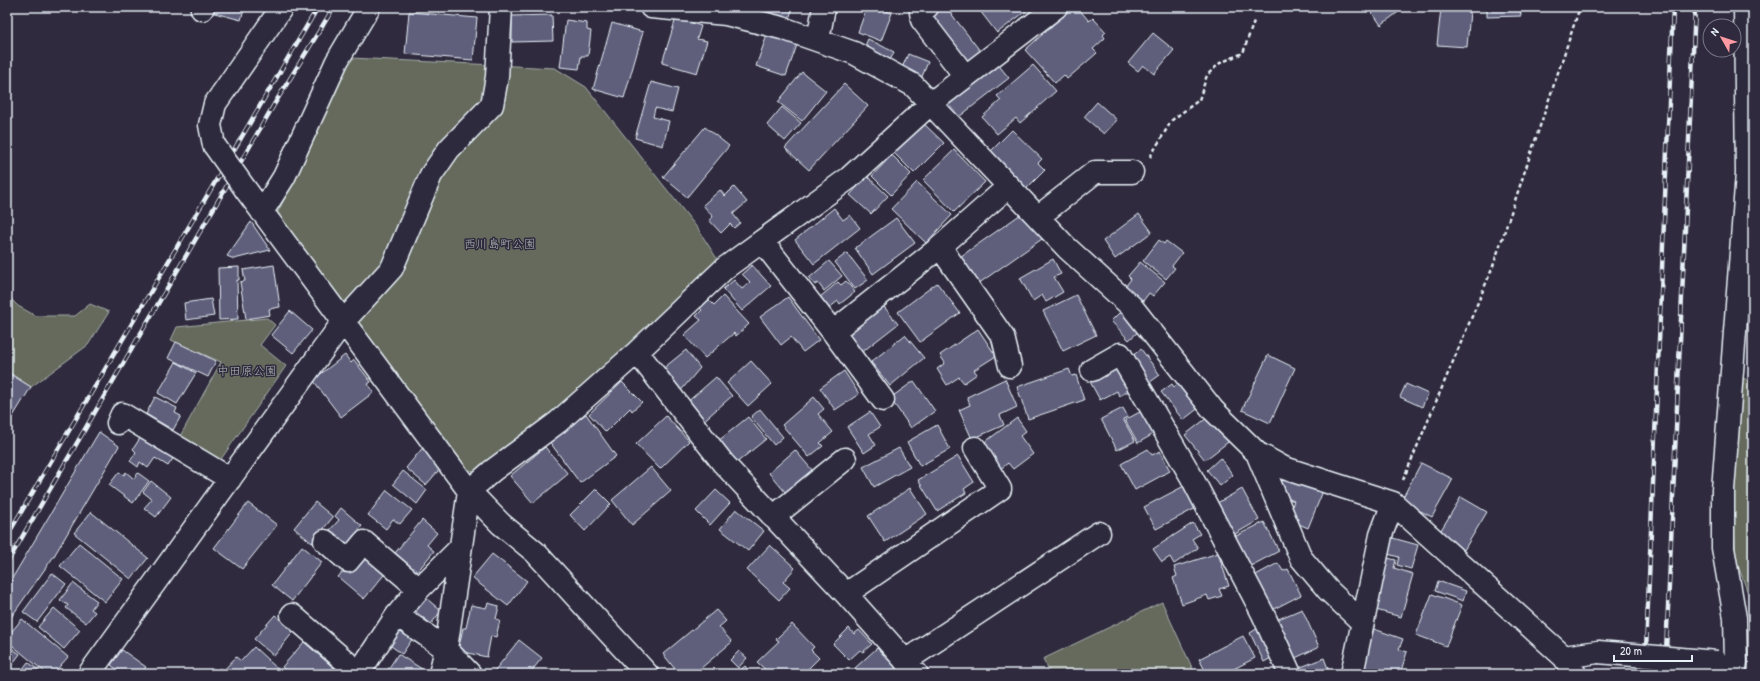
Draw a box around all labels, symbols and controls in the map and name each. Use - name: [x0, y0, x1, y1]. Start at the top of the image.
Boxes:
- north arrow: [1702, 18, 1742, 58]
- text: N: [1707, 25, 1722, 38]
- park label: 西川島町公園: [464, 235, 536, 252]
- park label: 中田原公園: [217, 362, 277, 379]
- scale bar: [1614, 637, 1692, 663]
- text: 20 m: [1620, 642, 1642, 659]

